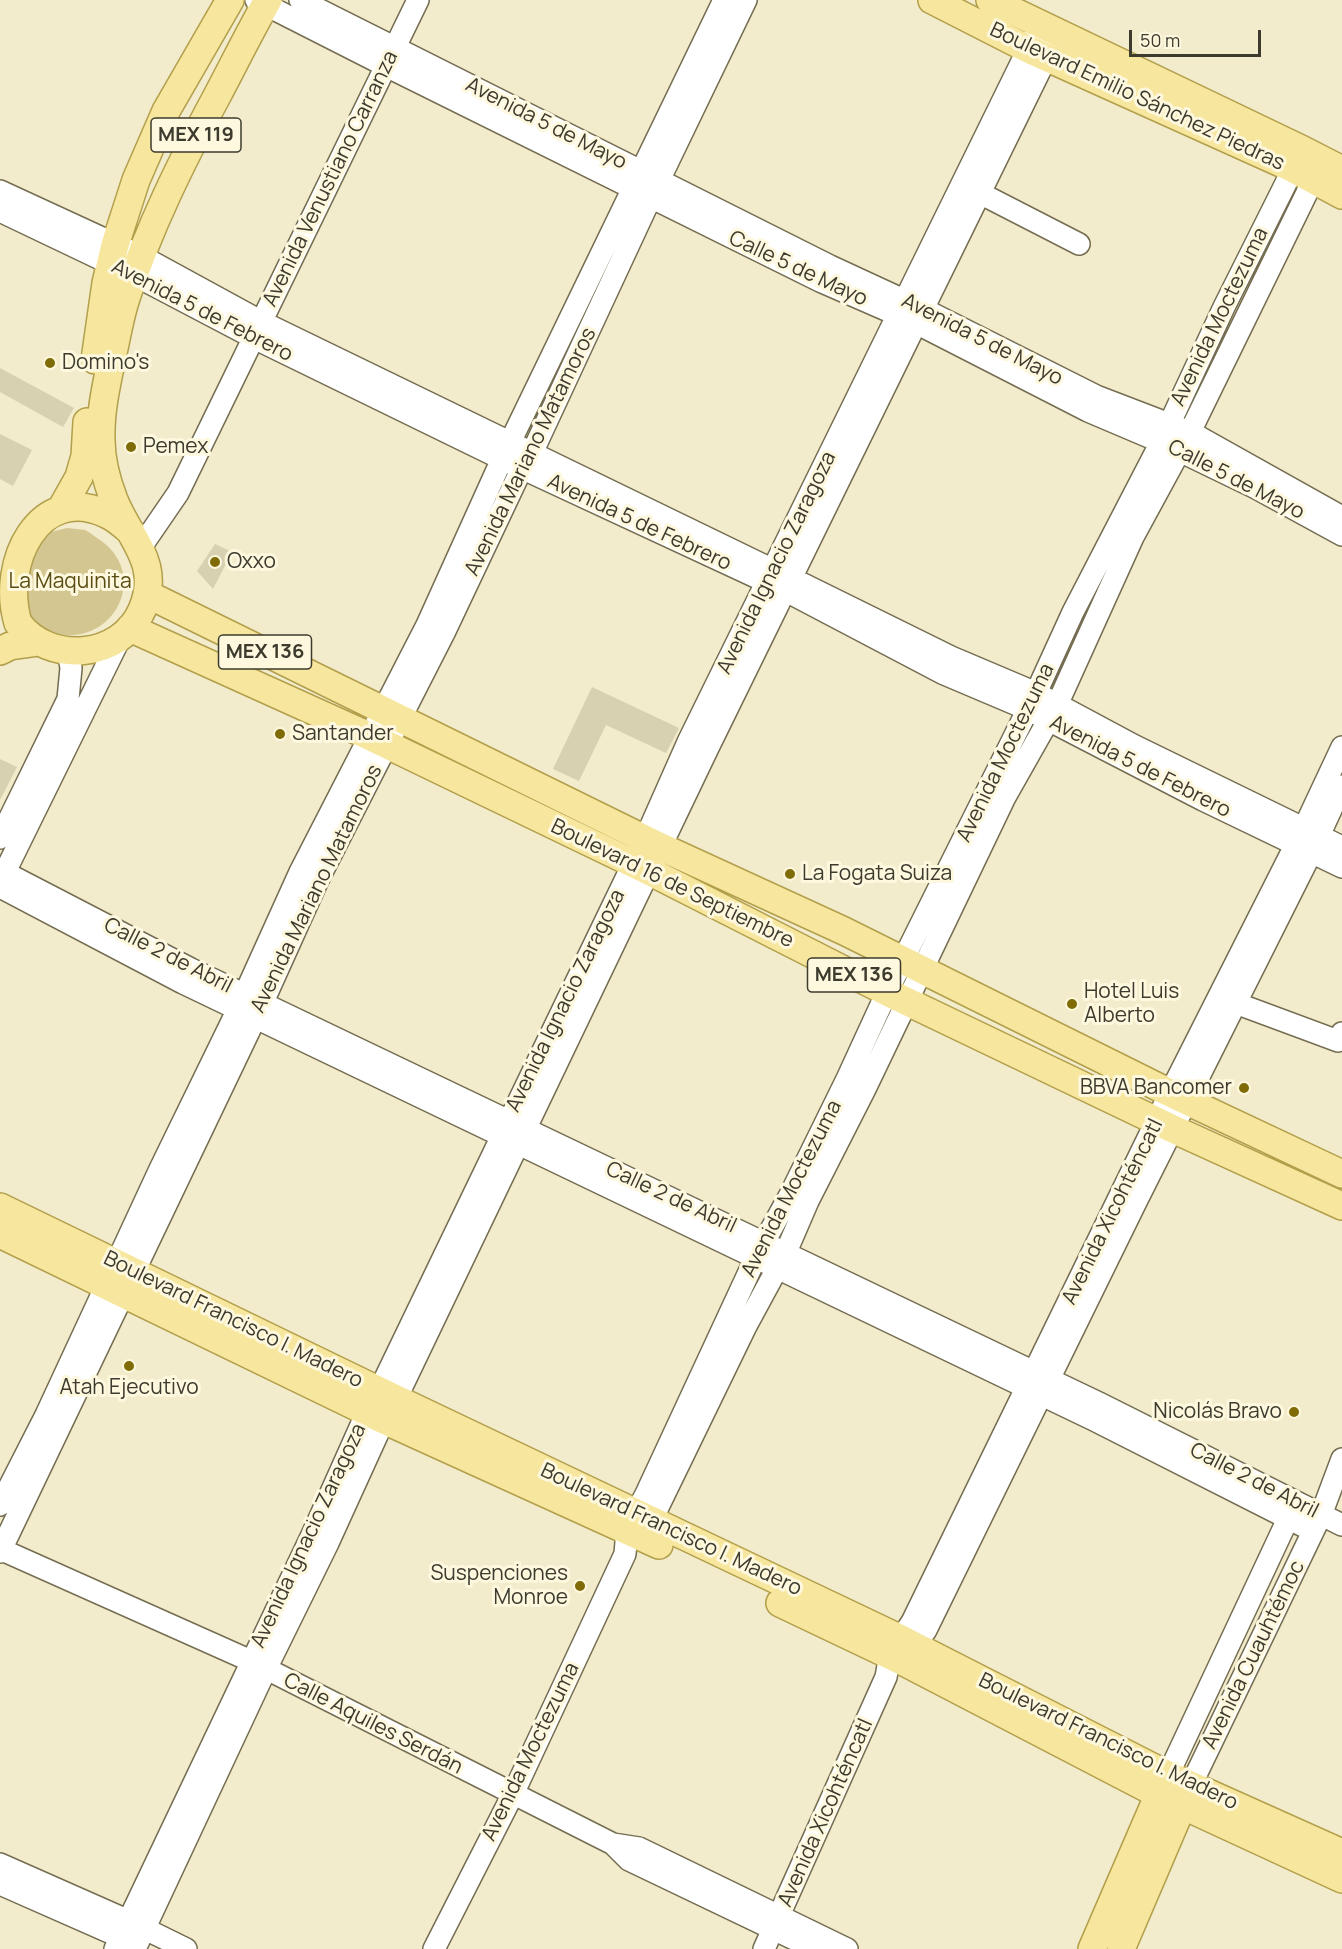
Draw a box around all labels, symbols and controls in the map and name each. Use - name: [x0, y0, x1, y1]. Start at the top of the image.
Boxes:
- street label: Boulevard Emilio Sánchez Piedras: [986, 17, 1288, 177]
- scale bar: [1132, 18, 1264, 56]
- text: 50 m: [1140, 28, 1180, 52]
- street label: Avenida Venustiano Carranza: [258, 47, 404, 311]
- street label: Avenida 5 de Mayo: [461, 73, 631, 175]
- road number: MEX 119: [151, 118, 241, 152]
- street label: Avenida Moctezuma: [1166, 224, 1274, 410]
- street label: Calle 5 de Mayo: [725, 226, 871, 312]
- street label: Avenida 5 de Febrero: [107, 254, 297, 368]
- street label: Avenida 5 de Mayo: [897, 289, 1067, 391]
- street label: Avenida Mariano Matamoros: [460, 324, 602, 580]
- place label: Domino's: [62, 350, 149, 376]
- marker: Domino's: [43, 356, 57, 370]
- place label: Pemex: [143, 434, 208, 460]
- street label: Calle 5 de Mayo: [1163, 435, 1309, 525]
- marker: Pemex: [124, 440, 138, 454]
- street label: Avenida Ignacio Zaragoza: [712, 448, 842, 678]
- street label: Avenida 5 de Febrero: [543, 469, 735, 577]
- place label: Oxxo: [227, 549, 276, 575]
- marker: Oxxo: [208, 555, 222, 569]
- park label: La Maquinita: [8, 569, 132, 595]
- road number: MEX 136: [218, 635, 312, 669]
- street label: Avenida Moctezuma: [952, 660, 1060, 846]
- street label: Avenida 5 de Febrero: [1045, 710, 1235, 824]
- place label: Santander: [292, 721, 394, 747]
- marker: Santander: [273, 727, 287, 741]
- street label: Avenida Mariano Matamoros: [246, 761, 388, 1017]
- street label: Boulevard 16 de Septiembre: [546, 814, 798, 954]
- place label: La Fogata Suiza: [802, 861, 952, 887]
- marker: La Fogata Suiza: [783, 867, 797, 881]
- street label: Avenida Ignacio Zaragoza: [501, 886, 631, 1116]
- street label: Calle 2 de Abril: [99, 913, 237, 999]
- road number: MEX 136: [808, 958, 900, 992]
- place label: Hotel Luis Alberto: [1084, 979, 1179, 1029]
- marker: Hotel Luis Alberto: [1065, 997, 1079, 1011]
- place label: BBVA Bancomer: [1080, 1075, 1232, 1101]
- marker: BBVA Bancomer: [1237, 1081, 1251, 1095]
- street label: Avenida Moctezuma: [736, 1096, 848, 1282]
- street label: Avenida Xicohténcatl: [1057, 1115, 1169, 1309]
- street label: Calle 2 de Abril: [602, 1157, 740, 1239]
- street label: Boulevard Francisco I. Madero: [99, 1246, 367, 1394]
- marker: Atah Ejecutivo: [122, 1359, 136, 1373]
- place label: Atah Ejecutivo: [59, 1375, 199, 1401]
- place label: Nicolás Bravo: [1153, 1399, 1282, 1425]
- marker: Nicolás Bravo: [1287, 1405, 1301, 1419]
- street label: Avenida Ignacio Zaragoza: [246, 1420, 372, 1652]
- street label: Calle 2 de Abril: [1185, 1438, 1323, 1524]
- street label: Boulevard Francisco I. Madero: [536, 1458, 806, 1602]
- street label: Avenida Cuauhtémoc: [1197, 1557, 1311, 1753]
- place label: Suspenciones Monroe: [430, 1561, 568, 1611]
- marker: Suspenciones Monroe: [573, 1579, 587, 1593]
- street label: Avenida Moctezuma: [477, 1659, 585, 1845]
- street label: Calle Aquiles Serdán: [279, 1668, 467, 1780]
- street label: Boulevard Francisco I. Madero: [974, 1668, 1242, 1816]
- street label: Avenida Xicohténcatl: [773, 1715, 879, 1911]

